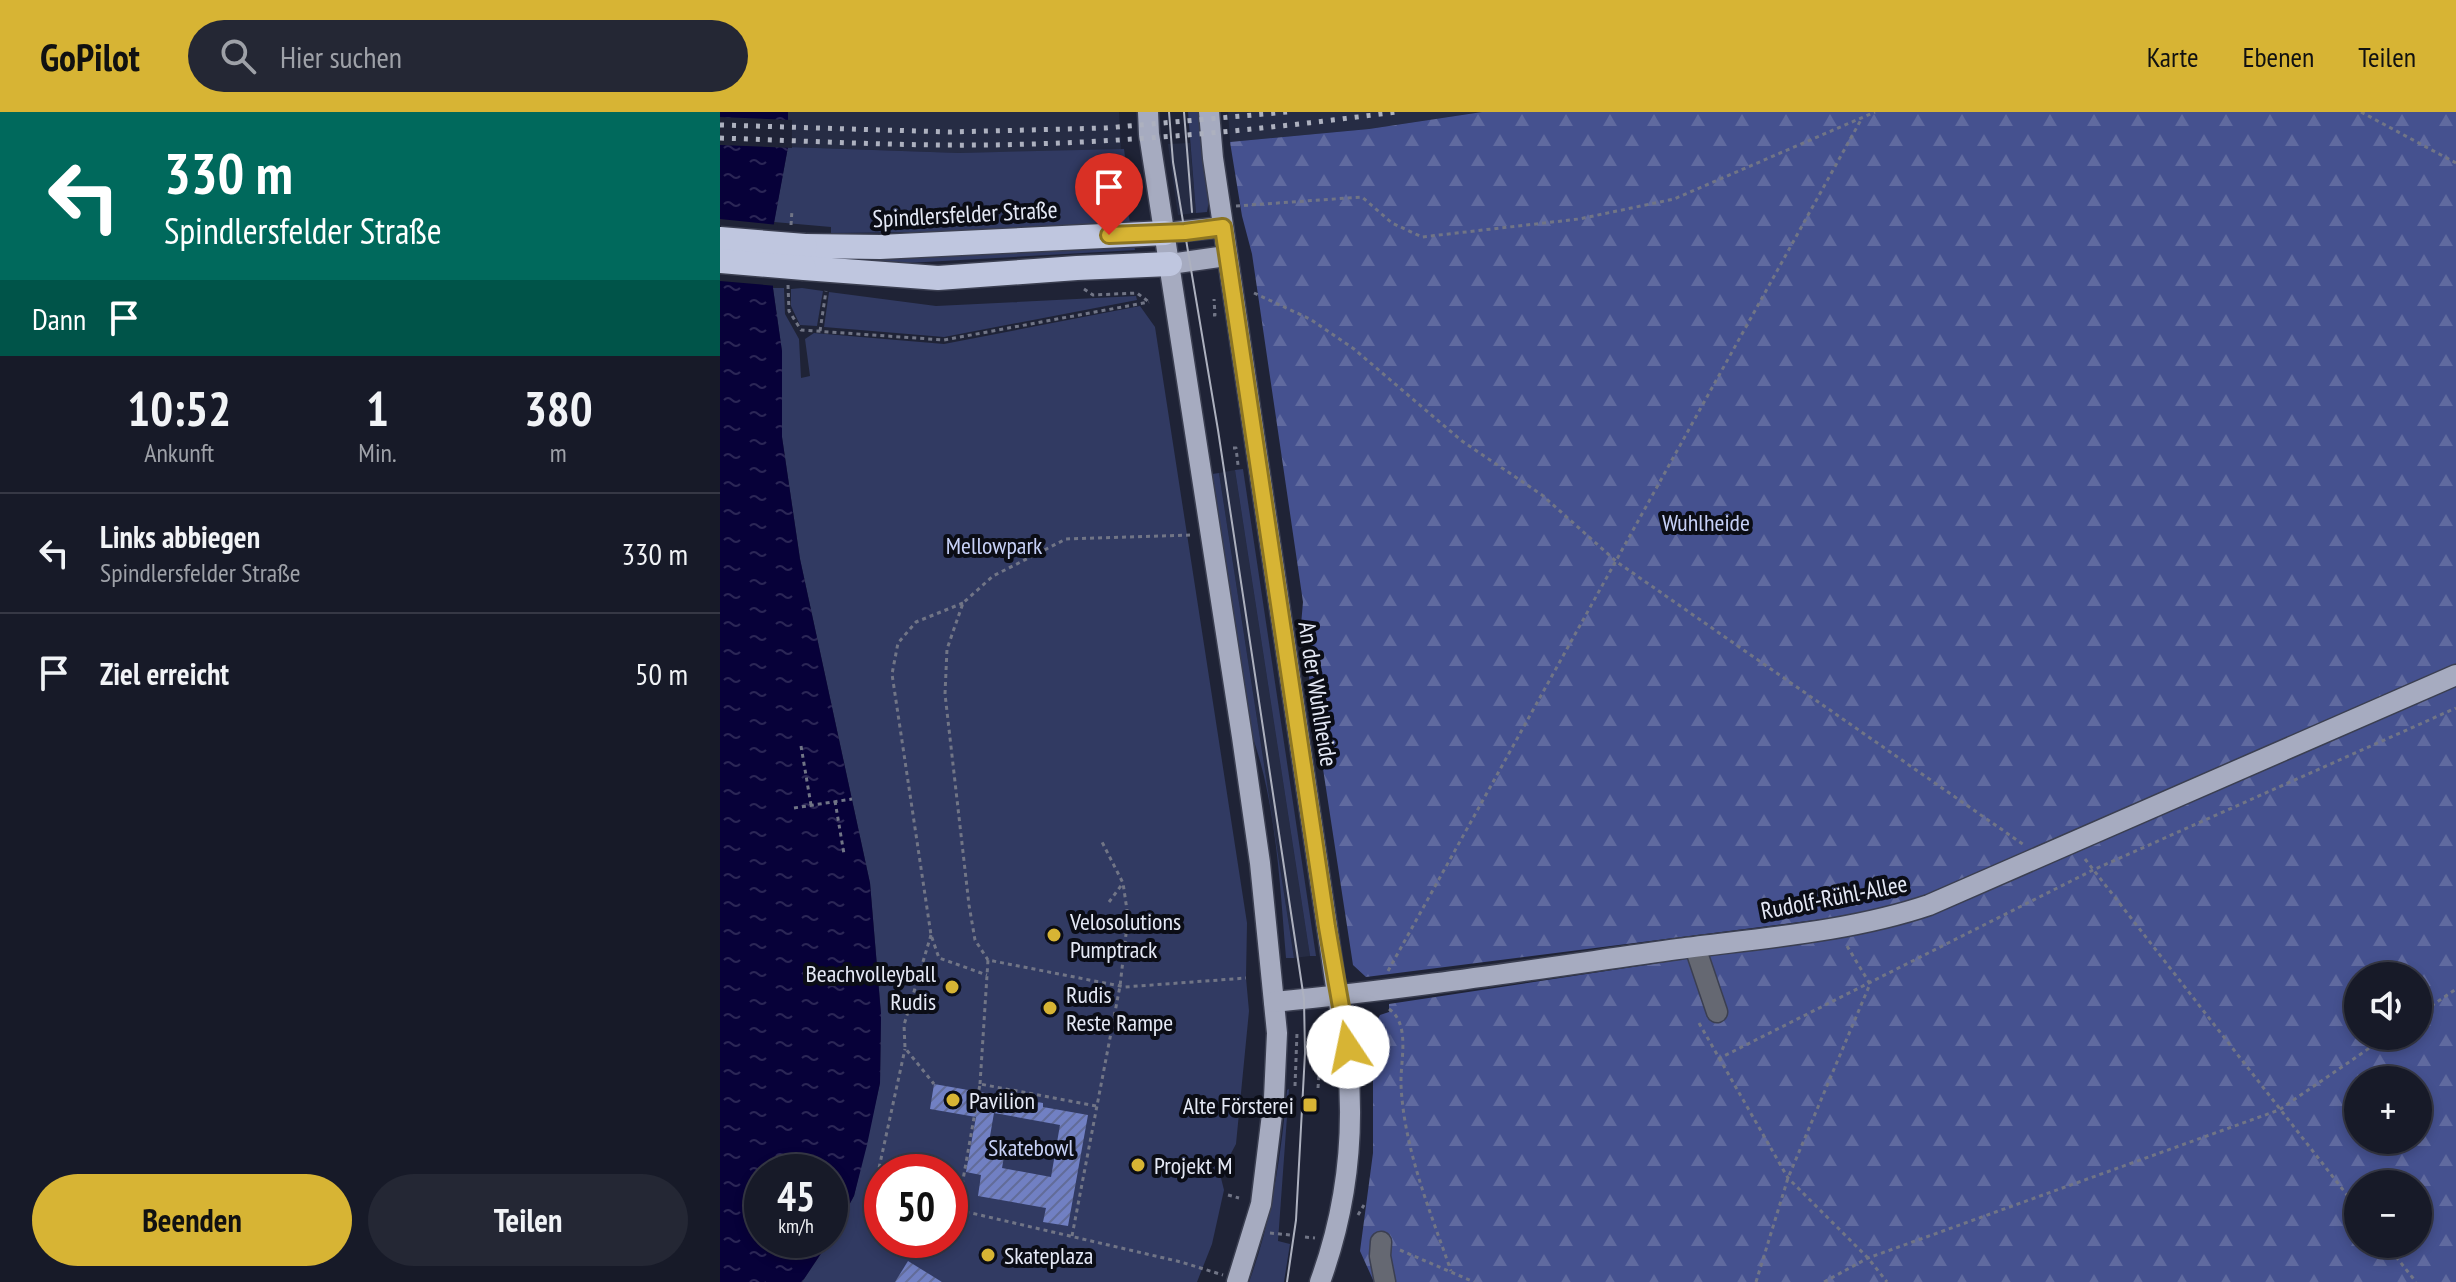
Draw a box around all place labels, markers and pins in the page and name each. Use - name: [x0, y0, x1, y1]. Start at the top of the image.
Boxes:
- pin: [1075, 153, 1143, 235]
- place label: Velosolutions Pumptrack: [1069, 906, 1181, 965]
- marker: Velosolutions Pumptrack: [1045, 926, 1063, 944]
- place label: Beachvolleyball Rudis: [805, 958, 936, 1017]
- marker: Beachvolleyball Rudis: [943, 978, 961, 996]
- place label: Rudis Reste Rampe: [1066, 979, 1173, 1038]
- marker: Rudis Reste Rampe: [1041, 999, 1059, 1017]
- place label: Pavilion: [969, 1085, 1035, 1116]
- place label: Alte Försterei: [1183, 1090, 1294, 1121]
- marker: Pavilion: [944, 1091, 962, 1109]
- marker: Alte Försterei: [1301, 1096, 1319, 1114]
- place label: Projekt M: [1154, 1150, 1232, 1181]
- marker: Projekt M: [1129, 1156, 1147, 1174]
- place label: Skateplaza: [1004, 1240, 1093, 1271]
- marker: Skateplaza: [979, 1246, 997, 1264]

